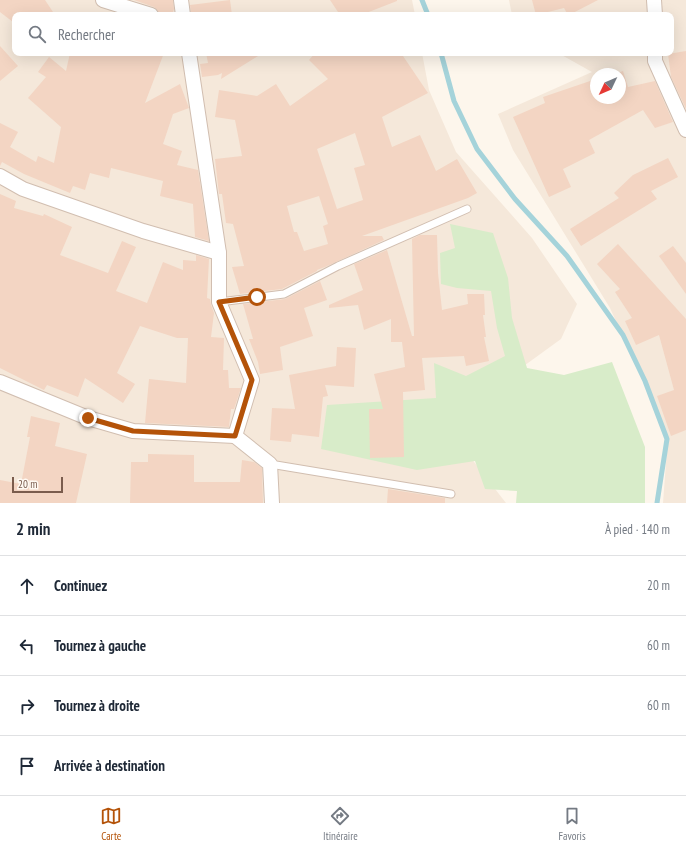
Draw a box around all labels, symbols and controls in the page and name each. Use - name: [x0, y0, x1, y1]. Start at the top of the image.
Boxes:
- search box: [12, 12, 674, 56]
- icon: search: [26, 23, 48, 45]
- text: Rechercher: [58, 25, 115, 44]
- north arrow: [590, 68, 626, 104]
- route start: [248, 288, 266, 306]
- route end: [79, 409, 97, 427]
- scale bar: [12, 475, 63, 494]
- text: 20 m: [18, 477, 37, 491]
- text: 2 min: [16, 518, 50, 540]
- text: À pied · 140 m: [605, 521, 670, 538]
- icon: ahead: [16, 575, 38, 597]
- text: Continuez: [54, 576, 107, 595]
- text: 20 m: [647, 577, 670, 594]
- icon: left: [16, 635, 38, 657]
- text: Tournez à gauche: [54, 636, 146, 655]
- text: 60 m: [647, 637, 670, 654]
- icon: right: [16, 695, 38, 717]
- text: Tournez à droite: [54, 696, 140, 715]
- text: 60 m: [647, 697, 670, 714]
- icon: arrive: [16, 755, 38, 777]
- text: Arrivée à destination: [54, 756, 165, 775]
- tab: Carte: [100, 805, 122, 843]
- tab: Itinéraire: [323, 805, 358, 843]
- tab: Favoris: [559, 805, 586, 843]

